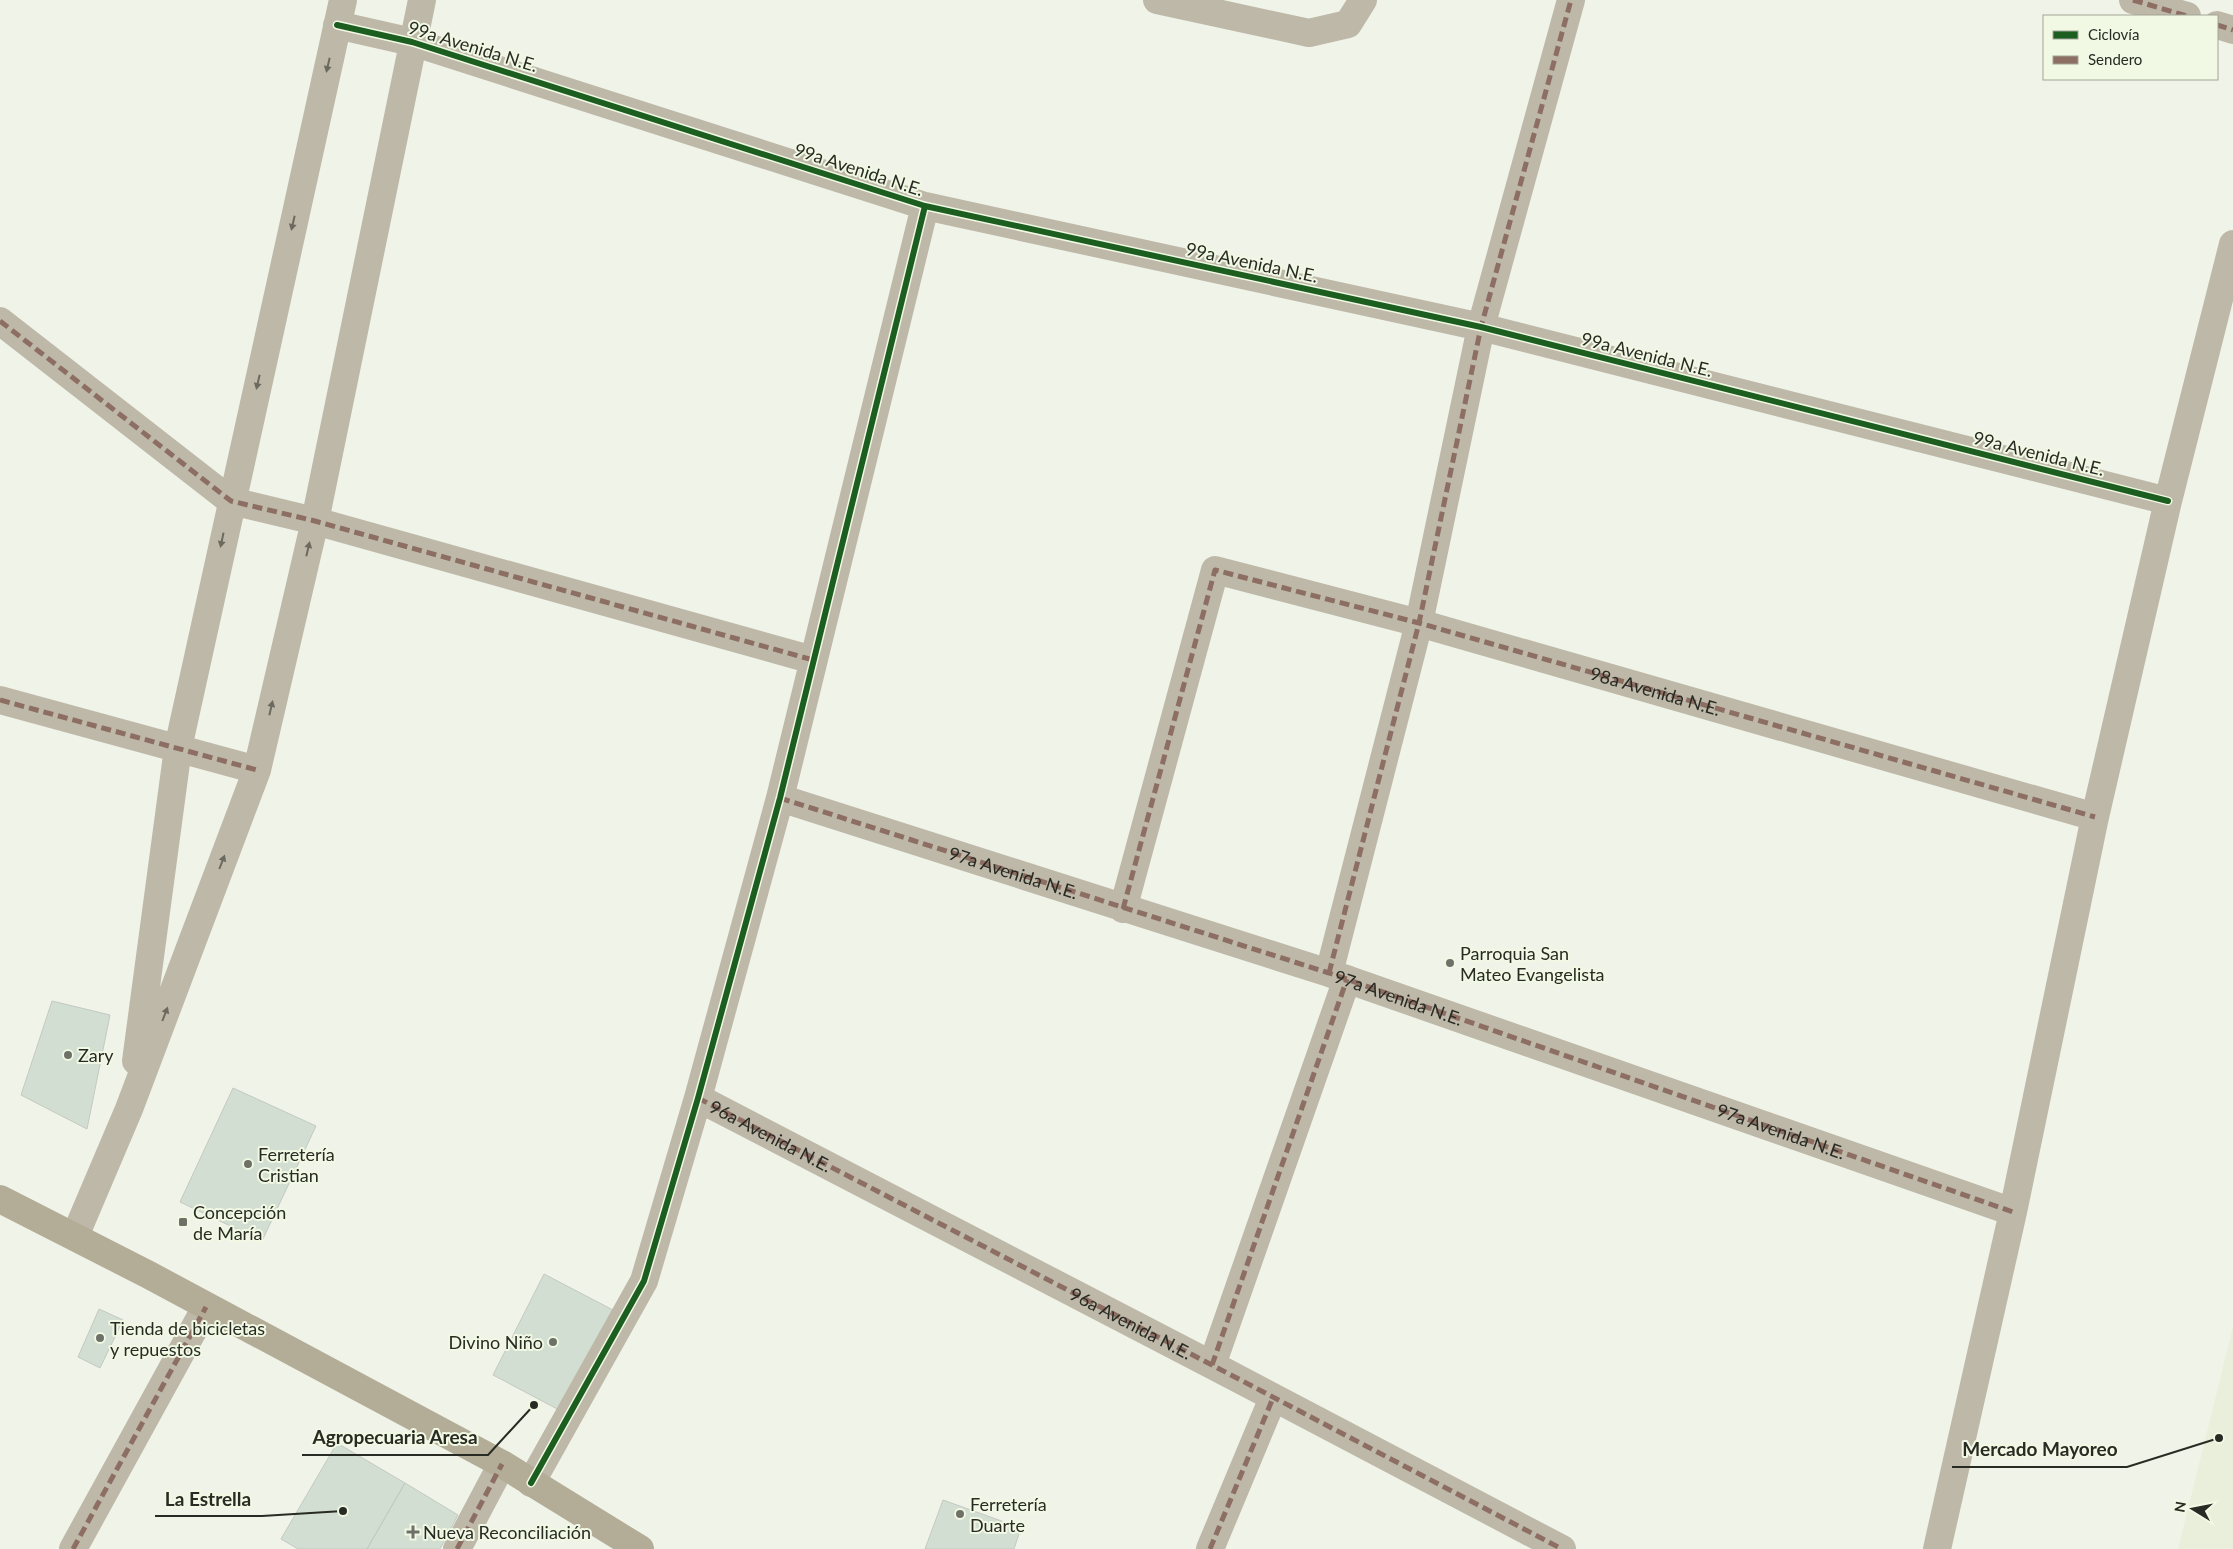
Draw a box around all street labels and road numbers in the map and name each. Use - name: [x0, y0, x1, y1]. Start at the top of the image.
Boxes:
- street label: 99a Avenida N.E.: [405, 16, 541, 76]
- street label: 99a Avenida N.E.: [792, 138, 926, 200]
- street label: 99a Avenida N.E.: [1184, 237, 1320, 287]
- street label: 99a Avenida N.E.: [1579, 327, 1715, 381]
- street label: 99a Avenida N.E.: [1971, 426, 2107, 480]
- street label: 98a Avenida N.E.: [1588, 662, 1723, 720]
- street label: 97a Avenida N.E.: [946, 841, 1081, 903]
- street label: 97a Avenida N.E.: [1331, 965, 1466, 1030]
- street label: 96a Avenida N.E.: [706, 1095, 836, 1177]
- street label: 97a Avenida N.E.: [1714, 1098, 1848, 1164]
- street label: 96a Avenida N.E.: [1066, 1282, 1196, 1364]

